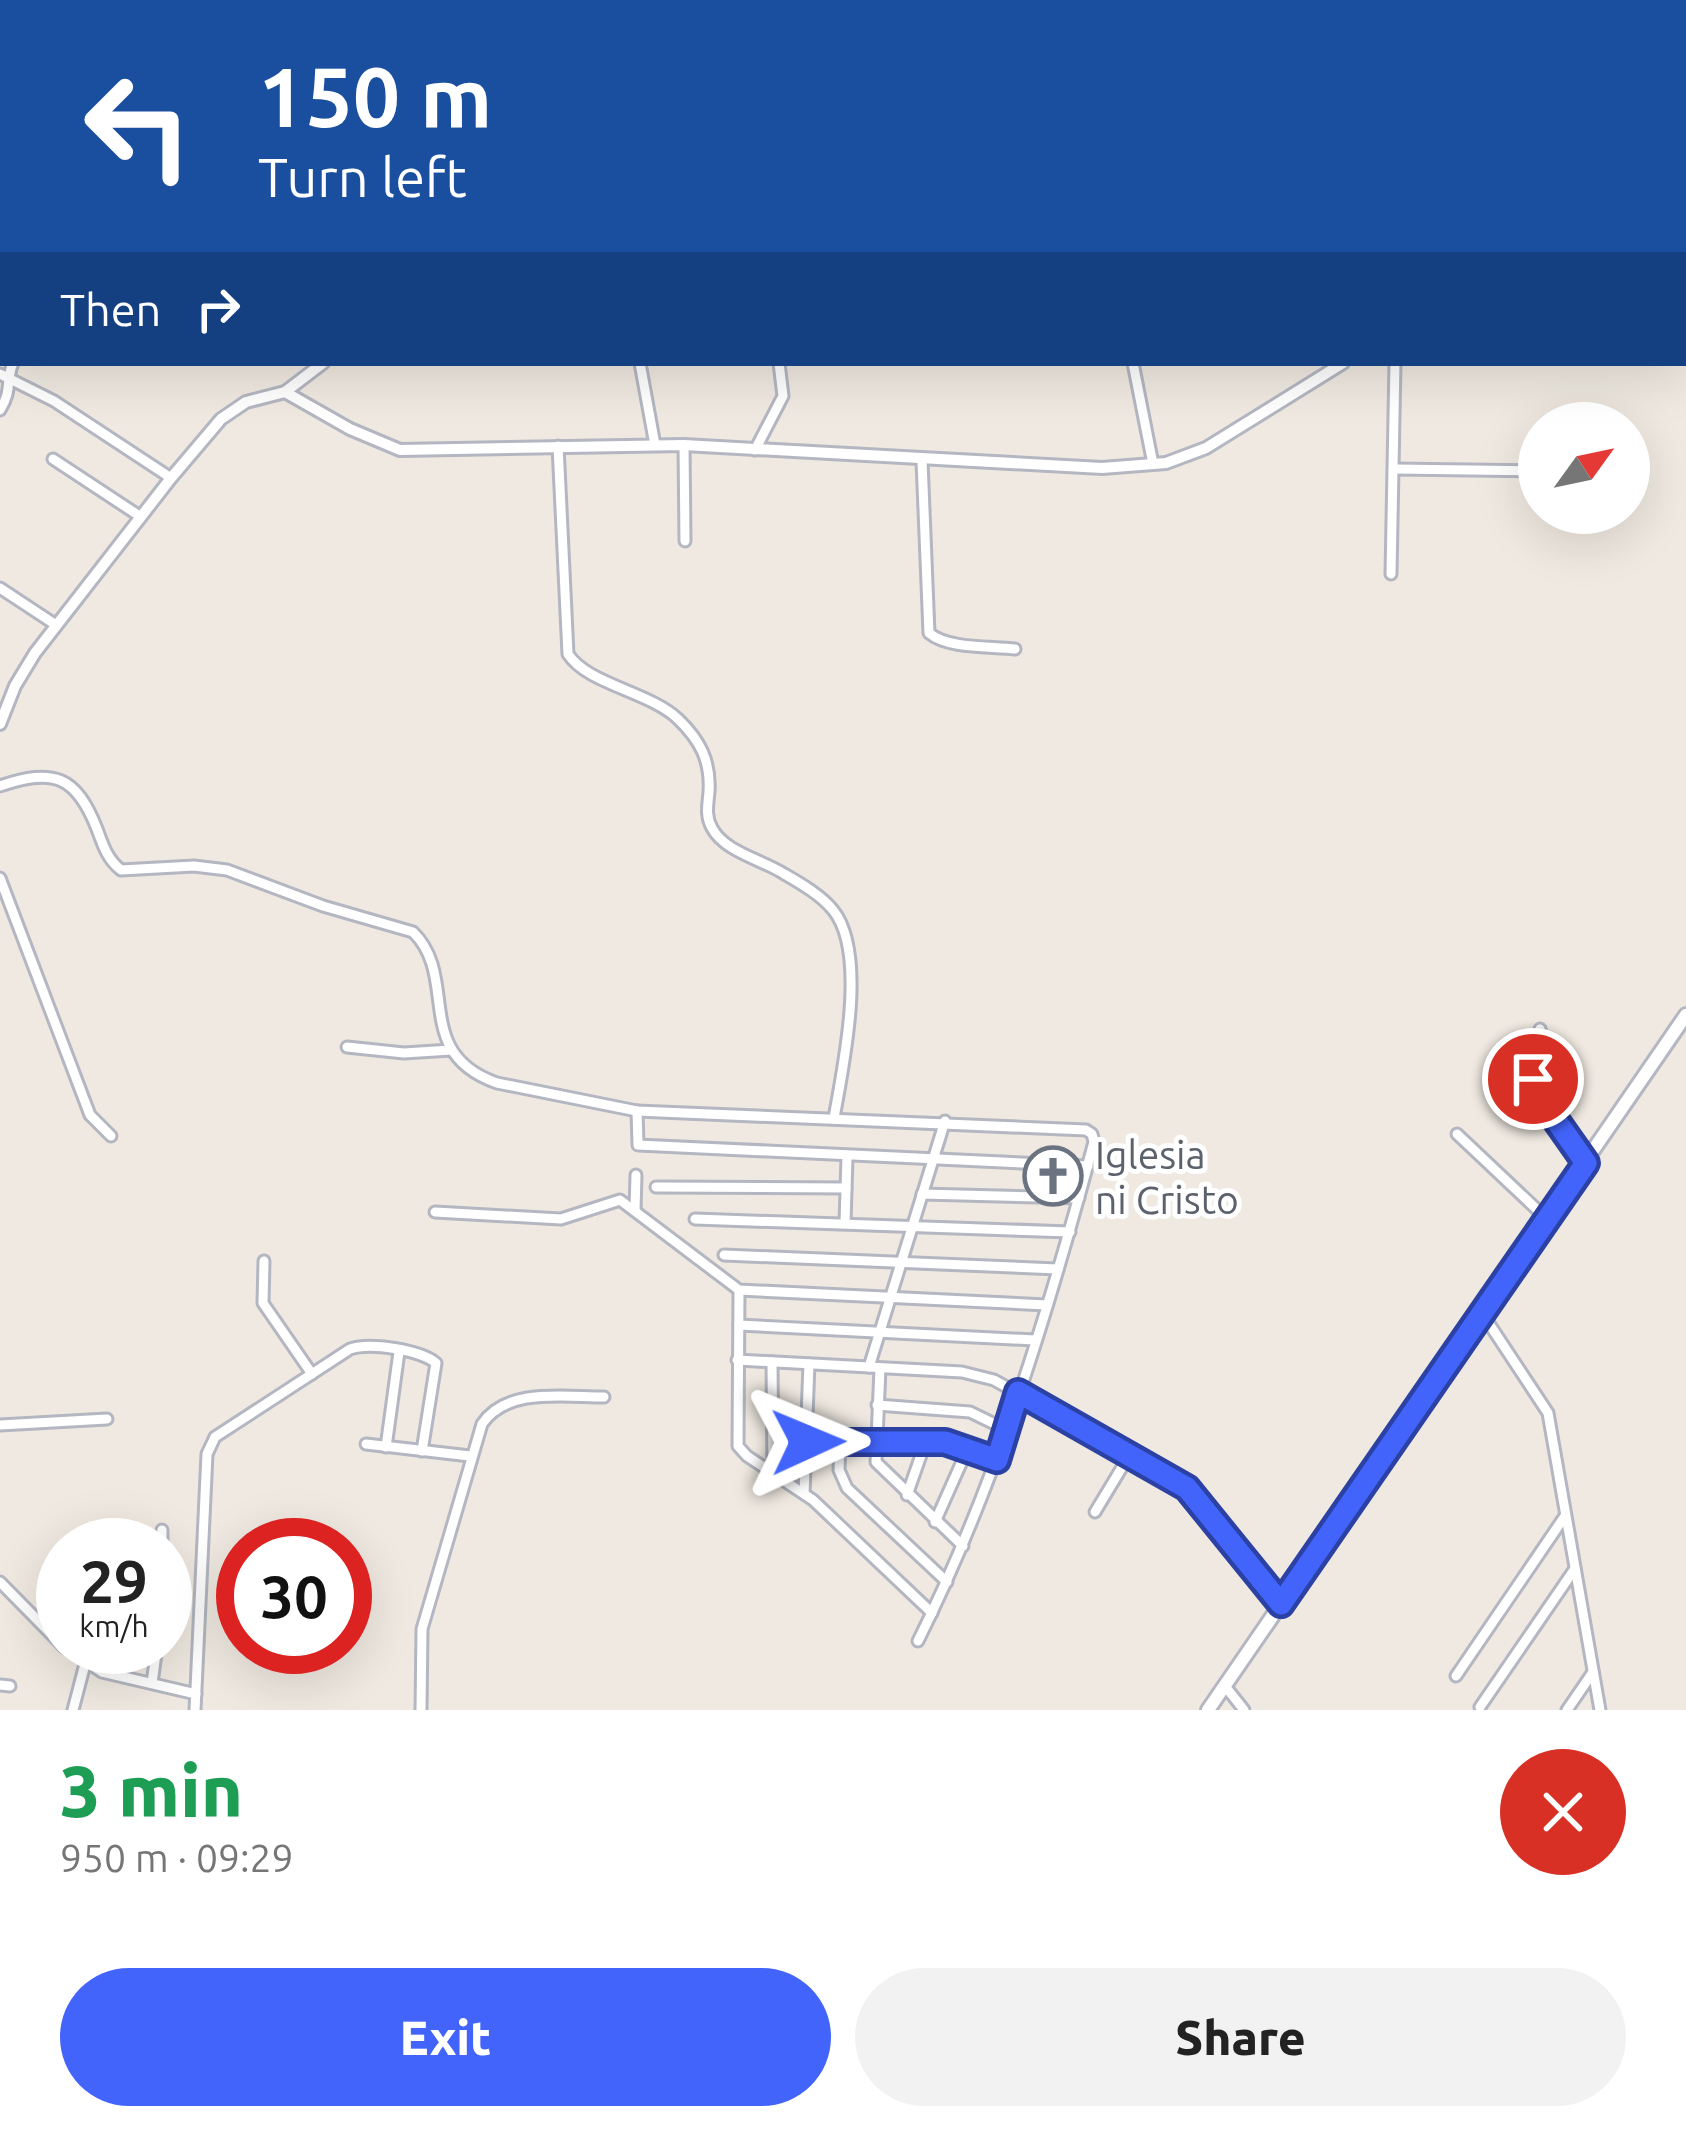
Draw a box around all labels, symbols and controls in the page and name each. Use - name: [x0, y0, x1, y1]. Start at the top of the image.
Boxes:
- icon: left: [60, 48, 216, 204]
- text: 150 m: [258, 49, 492, 143]
- text: Turn left: [258, 147, 467, 207]
- icon: right: [185, 276, 251, 342]
- text: Then: [60, 284, 161, 335]
- north arrow: [1518, 402, 1650, 534]
- map controls: [1518, 402, 1650, 534]
- pin: [1482, 1028, 1584, 1130]
- icon: arrive: [1500, 1046, 1566, 1112]
- place label: Iglesia ni Cristo: [1095, 1133, 1239, 1221]
- church icon: Iglesia ni Cristo: [1022, 1145, 1084, 1207]
- position arrow: [745, 1379, 871, 1505]
- speed limit sign: 30: [216, 1518, 372, 1674]
- text: 29: [80, 1547, 148, 1614]
- text: km/h: [79, 1609, 149, 1643]
- button: close: [1500, 1749, 1626, 1875]
- text: 3 min: [60, 1750, 243, 1831]
- text: 950 m · 09:29: [60, 1836, 294, 1879]
- button: Exit: [60, 1968, 831, 2106]
- button: Share: [855, 1968, 1626, 2106]

